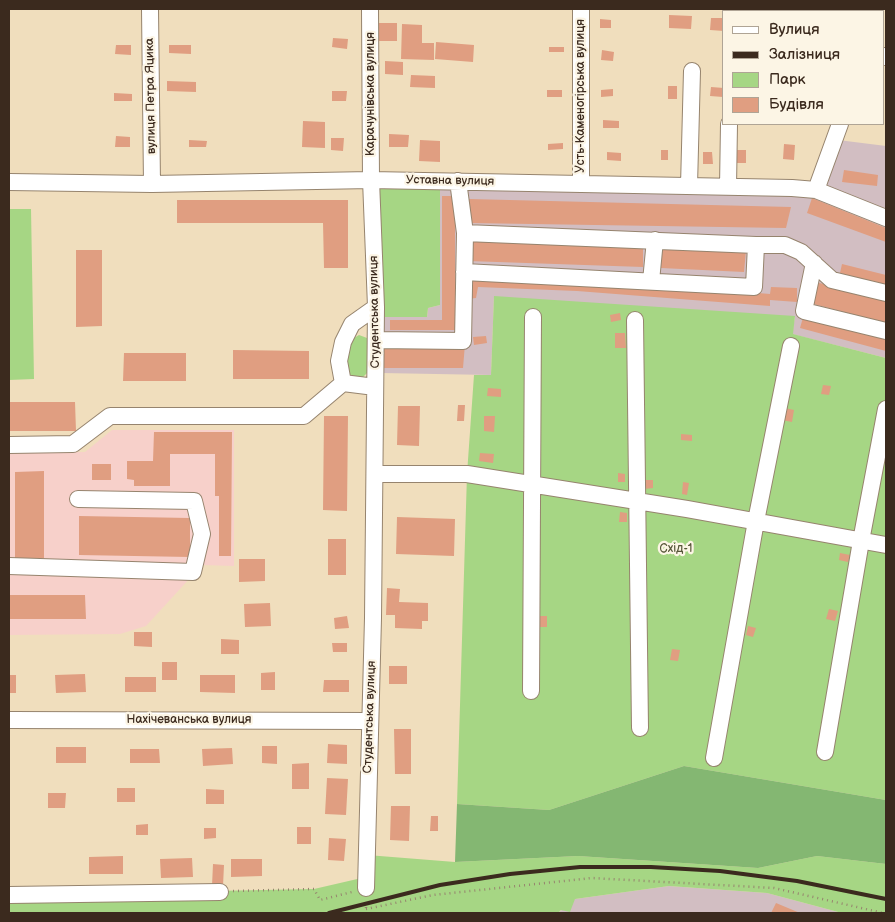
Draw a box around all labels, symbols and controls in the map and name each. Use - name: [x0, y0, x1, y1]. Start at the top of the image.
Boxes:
- legend: [722, 10, 885, 125]
- street label: Усть-Каменогірська вулиця: [574, 19, 588, 173]
- text: Вулиця: [769, 20, 820, 39]
- street label: Карачунівська вулиця: [364, 32, 378, 156]
- street label: вулиця Петра Яцика: [143, 38, 159, 154]
- text: Залізниця: [769, 45, 840, 64]
- text: Парк: [769, 70, 806, 89]
- text: Будівля: [769, 95, 824, 114]
- street label: Уставна вулиця: [406, 173, 494, 189]
- street label: Студентська вулиця: [367, 256, 383, 368]
- park label: Схід-1: [660, 542, 692, 556]
- street label: Студентська вулиця: [361, 660, 379, 774]
- street label: Нахічеванська вулиця: [127, 713, 251, 727]

